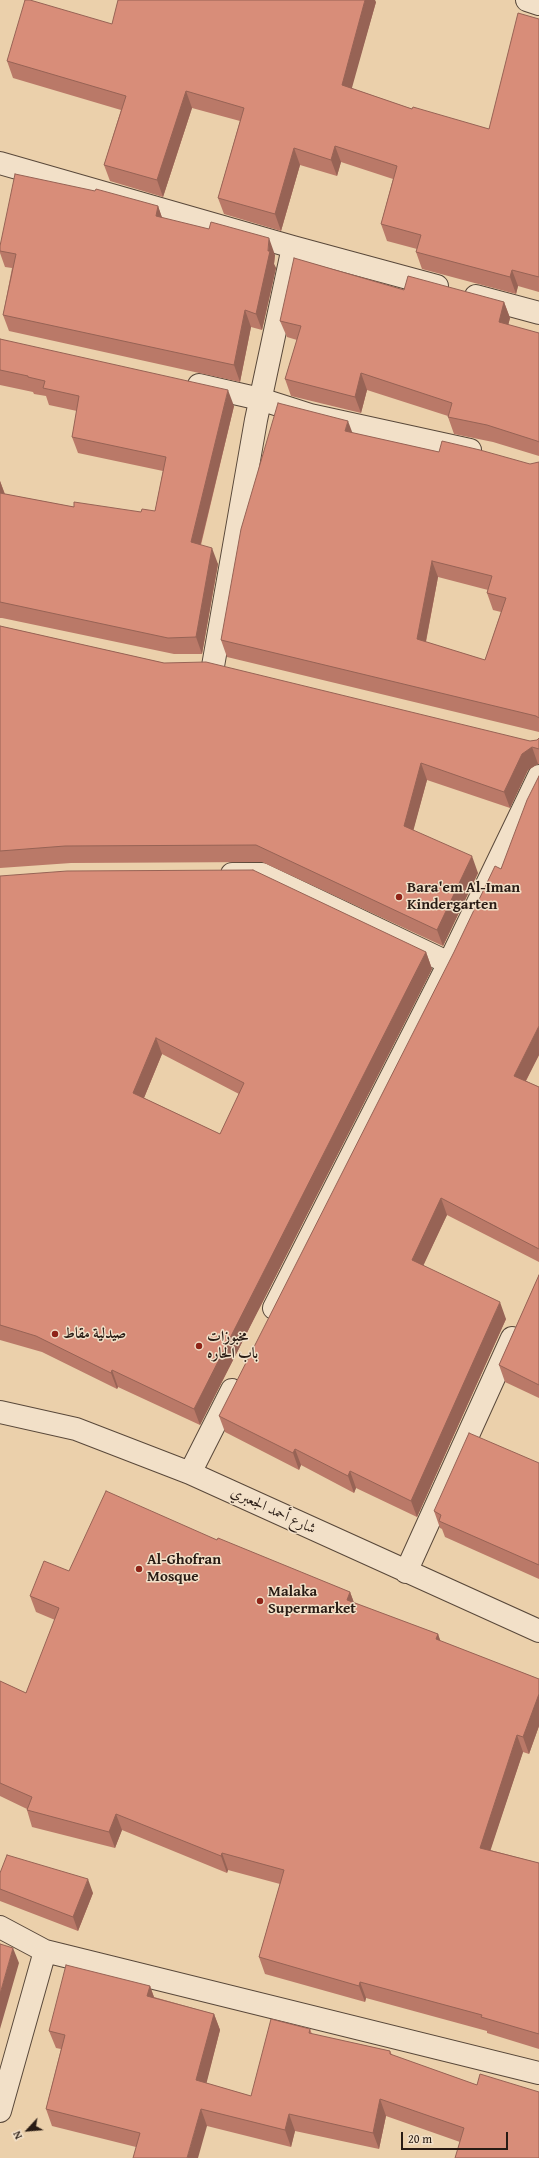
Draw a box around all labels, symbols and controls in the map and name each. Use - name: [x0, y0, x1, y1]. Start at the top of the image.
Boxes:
- place label: Bara'em Al-Iman Kindergarten: [407, 879, 520, 914]
- marker: Bara'em Al-Iman Kindergarten: [394, 892, 404, 902]
- place label: صيدلية مقاط: [63, 1325, 126, 1343]
- place label: مخبوزات باب الحاره: [207, 1328, 258, 1363]
- marker: صيدلية مقاط: [50, 1329, 60, 1339]
- marker: مخبوزات باب الحاره: [194, 1341, 204, 1351]
- street label: شارع أحمد الجعبري: [227, 1483, 319, 1539]
- place label: Al-Ghofran Mosque: [147, 1551, 221, 1586]
- marker: Al-Ghofran Mosque: [134, 1564, 144, 1574]
- place label: Malaka Supermarket: [268, 1583, 356, 1618]
- marker: Malaka Supermarket: [255, 1596, 265, 1606]
- north arrow: [8, 2110, 48, 2150]
- scale bar: [403, 2124, 510, 2150]
- text: N: [8, 2128, 26, 2142]
- text: 20 m: [408, 2130, 432, 2147]

